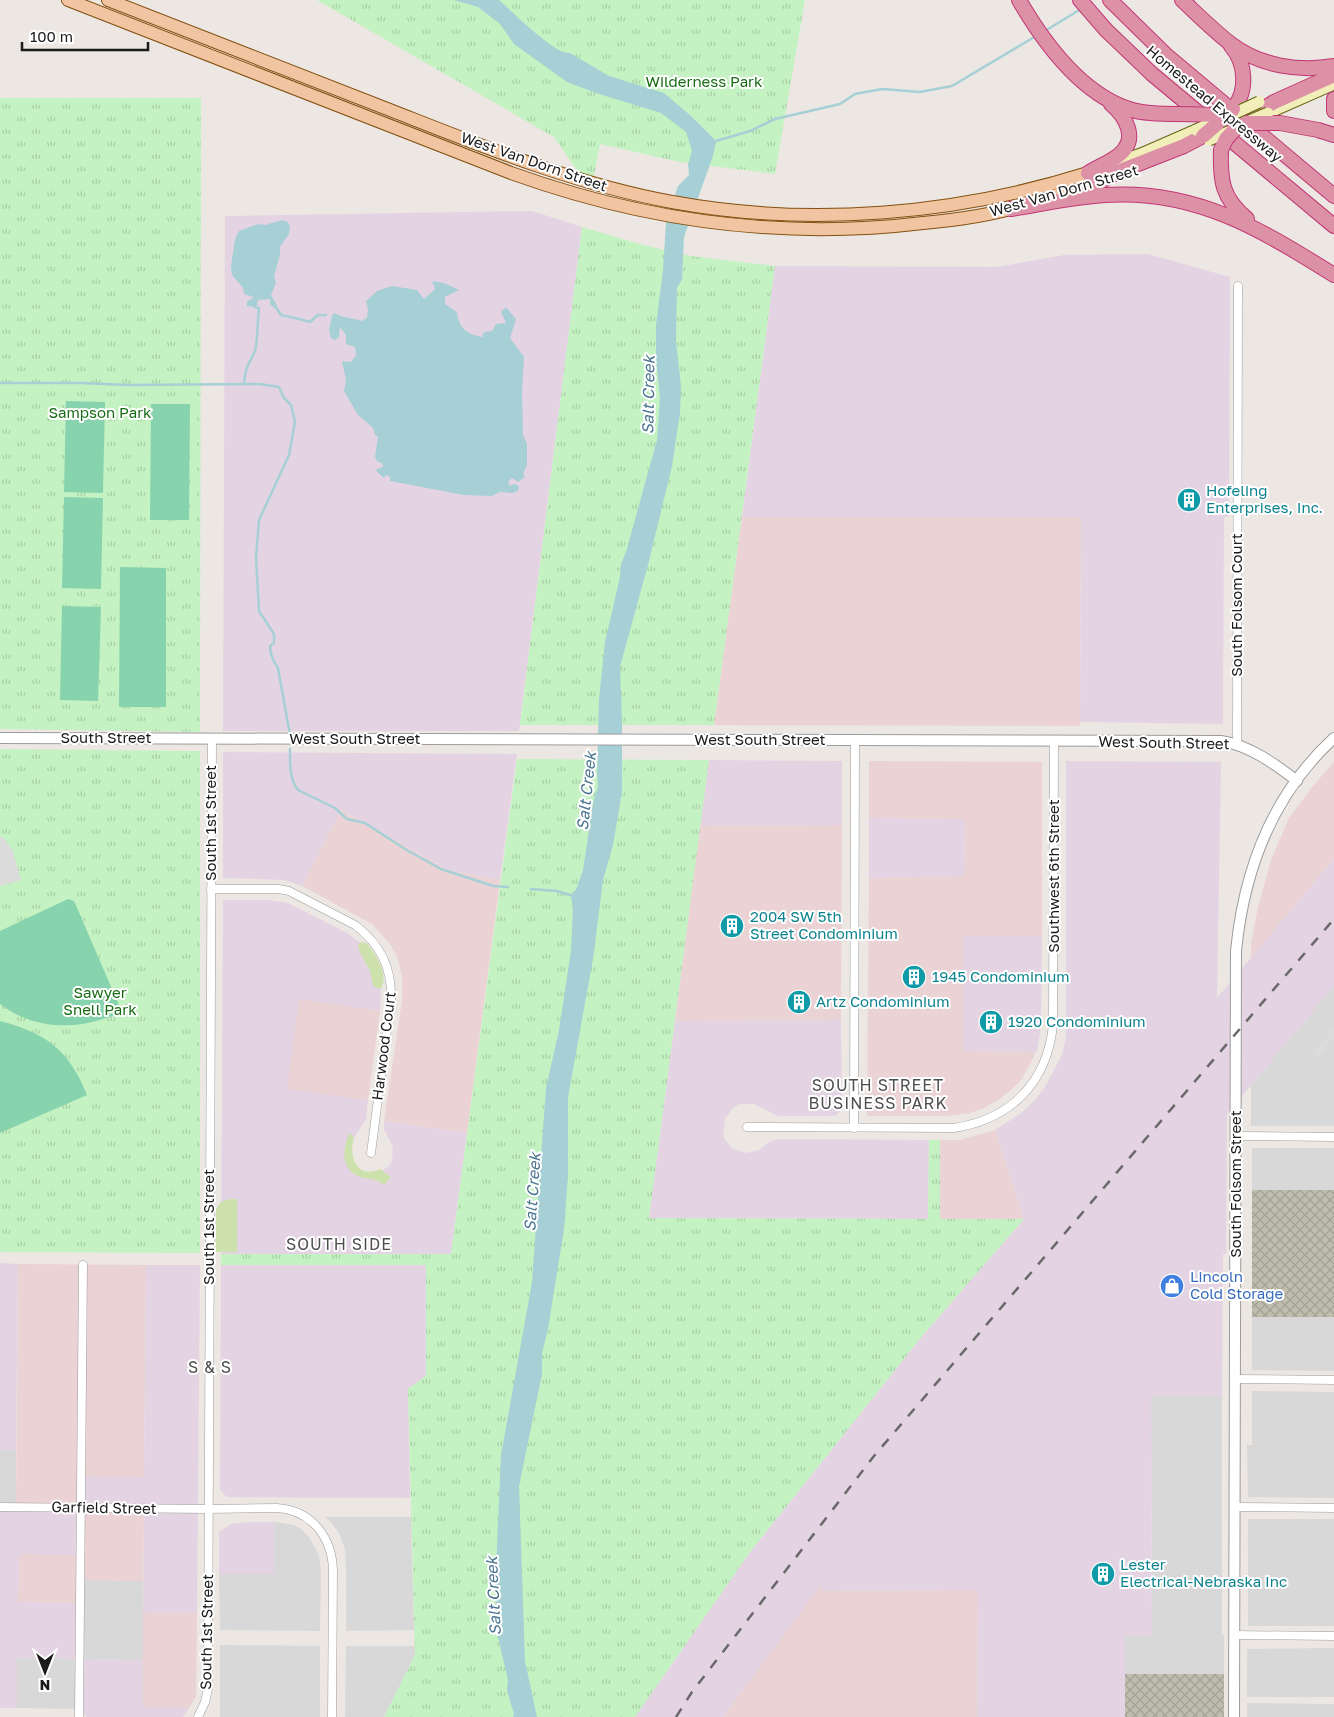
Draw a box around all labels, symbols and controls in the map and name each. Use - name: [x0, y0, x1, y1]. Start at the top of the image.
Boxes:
- scale bar: [22, 20, 149, 52]
- text: 100 m: [30, 27, 73, 45]
- street label: Homestead Expressway: [1143, 41, 1287, 166]
- park label: Wilderness Park: [646, 72, 763, 90]
- street label: West Van Dorn Street: [459, 128, 610, 195]
- street label: West Van Dorn Street: [987, 160, 1140, 220]
- water label: Salt Creek: [637, 353, 659, 435]
- park label: Sampson Park: [49, 403, 152, 421]
- place label: Hofeling Enterprises, Inc.: [1206, 481, 1323, 516]
- building icon: Hofeling Enterprises, Inc.: [1176, 487, 1202, 513]
- street label: South Folsom Court: [1227, 533, 1245, 677]
- street label: South Street: [60, 728, 152, 746]
- street label: West South Street: [289, 729, 421, 747]
- street label: West South Street: [694, 730, 826, 748]
- street label: West South Street: [1098, 732, 1230, 752]
- water label: Salt Creek: [572, 749, 600, 831]
- street label: South 1st Street: [201, 765, 219, 881]
- street label: Southwest 6th Street: [1044, 799, 1062, 953]
- place label: 2004 SW 5th Street Condominium: [750, 907, 898, 942]
- building icon: 2004 SW 5th Street Condominium: [719, 913, 745, 939]
- building icon: 1945 Condominium: [901, 964, 927, 990]
- place label: 1945 Condominium: [932, 967, 1070, 985]
- park label: Sawyer Snell Park: [63, 983, 137, 1018]
- building icon: Artz Condominium: [786, 989, 812, 1015]
- street label: Harwood Court: [367, 990, 399, 1101]
- place label: Artz Condominium: [816, 992, 949, 1010]
- building icon: 1920 Condominium: [978, 1009, 1004, 1035]
- place label: 1920 Condominium: [1008, 1012, 1146, 1030]
- district label: SOUTH STREET BUSINESS PARK: [809, 1075, 947, 1113]
- street label: South Folsom Street: [1226, 1110, 1244, 1258]
- water label: Salt Creek: [519, 1150, 545, 1232]
- street label: South 1st Street: [199, 1169, 217, 1285]
- district label: SOUTH SIDE: [286, 1234, 392, 1254]
- place label: Lincoln Cold Storage: [1190, 1267, 1284, 1302]
- shop icon: Lincoln Cold Storage: [1159, 1273, 1185, 1299]
- district label: S & S: [188, 1357, 232, 1377]
- street label: Garfield Street: [51, 1497, 157, 1517]
- water label: Salt Creek: [481, 1554, 505, 1636]
- place label: Lester Electrical-Nebraska Inc: [1120, 1555, 1287, 1590]
- building icon: Lester Electrical-Nebraska Inc: [1090, 1561, 1116, 1587]
- street label: South 1st Street: [196, 1574, 216, 1690]
- north arrow: [20, 1647, 70, 1697]
- text: N: [40, 1677, 50, 1694]

